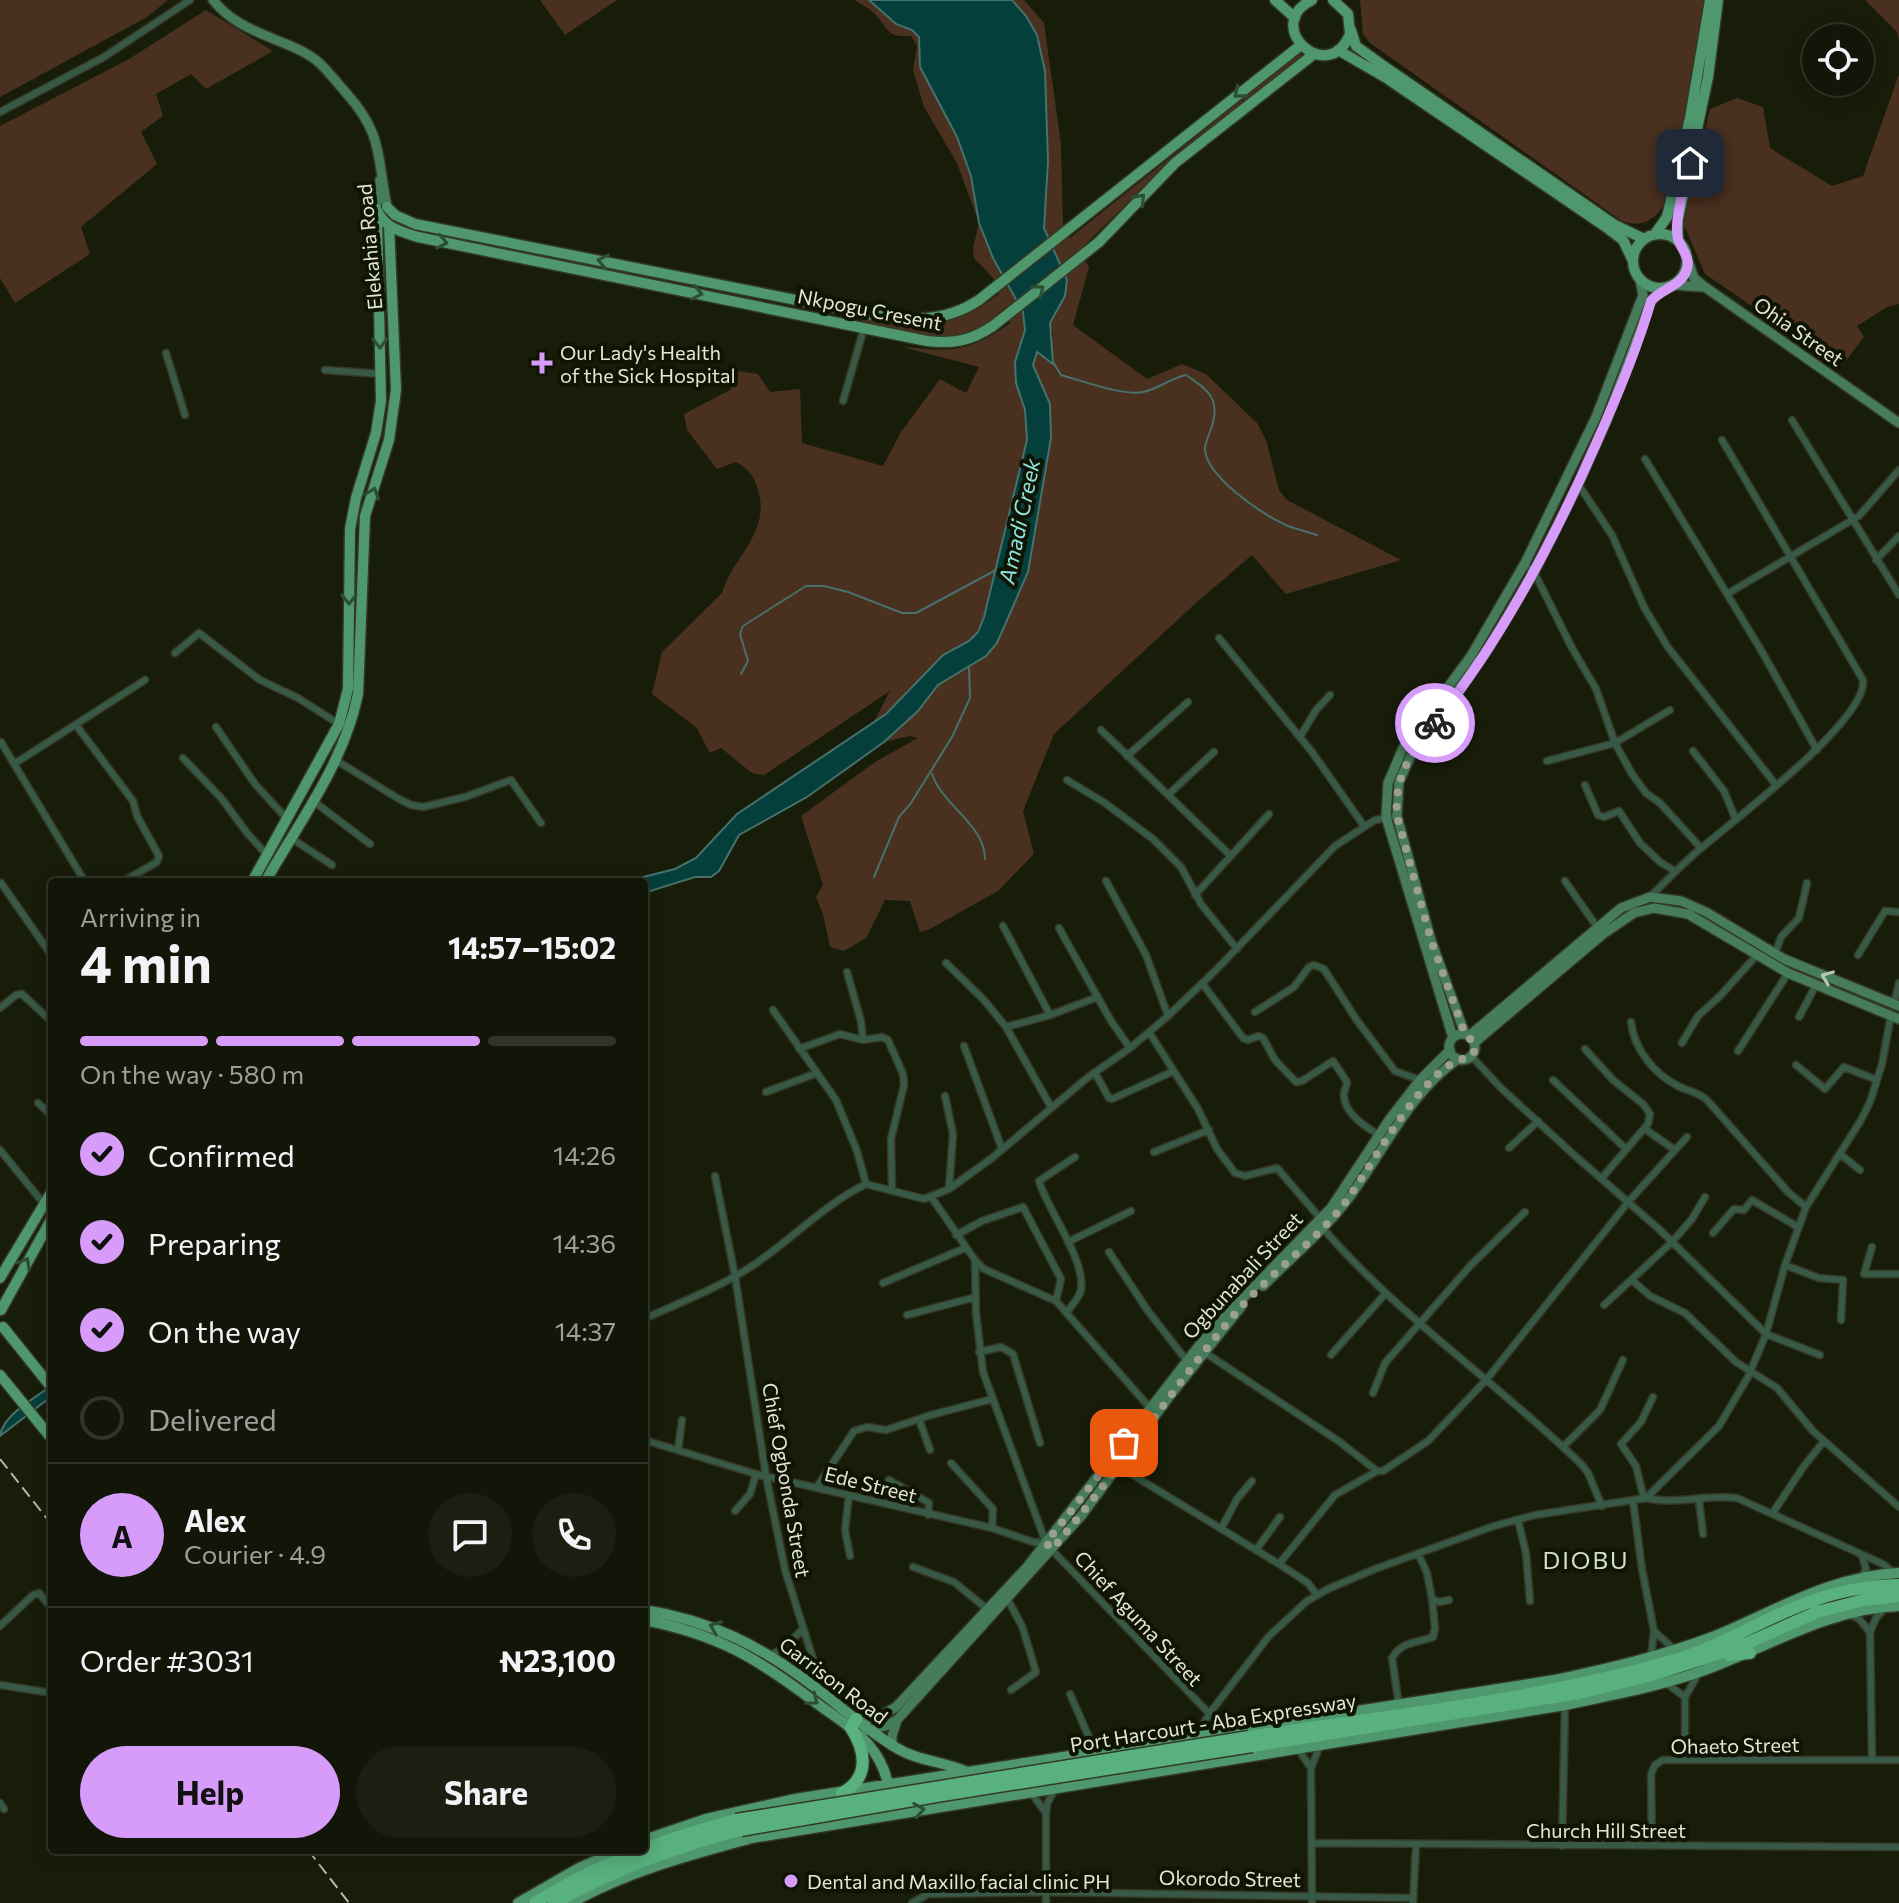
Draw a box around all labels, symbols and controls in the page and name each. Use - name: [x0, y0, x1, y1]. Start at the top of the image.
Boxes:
- map controls: [1802, 24, 1874, 96]
- button: locate: [1802, 24, 1874, 96]
- one-way arrow: [1234, 83, 1248, 98]
- pin: [1656, 129, 1724, 197]
- icon: home: [1668, 141, 1712, 185]
- street label: Elekahia Road: [352, 183, 386, 311]
- one-way arrow: [1130, 194, 1145, 208]
- one-way arrow: [435, 233, 449, 250]
- one-way arrow: [597, 253, 610, 270]
- street label: Nkpogu Cresent: [796, 283, 944, 335]
- one-way arrow: [691, 284, 704, 301]
- one-way arrow: [1030, 286, 1045, 300]
- street label: Ohia Street: [1750, 291, 1848, 371]
- one-way arrow: [371, 337, 388, 350]
- place label: Our Lady's Health of the Sick Hospital: [560, 340, 736, 387]
- marker: Our Lady's Health of the Sick Hospital: [531, 352, 553, 374]
- water label: Amadi Creek: [992, 455, 1046, 587]
- one-way arrow: [363, 487, 379, 501]
- one-way arrow: [340, 593, 358, 606]
- courier: [1395, 683, 1475, 763]
- icon: bike: [1413, 701, 1457, 745]
- text: Arriving in: [80, 901, 201, 932]
- text: 14:57–15:02: [448, 928, 616, 965]
- text: 4 min: [80, 930, 212, 994]
- one-way arrow: [1821, 971, 1835, 987]
- text: On the way · 580 m: [80, 1058, 304, 1089]
- icon: check: [80, 1132, 124, 1176]
- text: Confirmed: [148, 1136, 295, 1173]
- text: 14:26: [553, 1139, 616, 1170]
- street label: Ogbunabali Street: [1177, 1206, 1307, 1344]
- icon: check: [80, 1220, 124, 1264]
- text: Preparing: [148, 1224, 281, 1261]
- text: 14:36: [553, 1227, 616, 1258]
- one-way arrow: [15, 1257, 31, 1272]
- icon: check: [80, 1308, 124, 1352]
- text: On the way: [148, 1312, 301, 1349]
- text: 14:37: [555, 1315, 616, 1346]
- street label: Chief Ogbonda Street: [758, 1381, 816, 1579]
- text: Delivered: [148, 1400, 277, 1437]
- pin: [1090, 1409, 1158, 1477]
- icon: bag: [1102, 1421, 1146, 1465]
- street label: Ede Street: [822, 1461, 920, 1507]
- button: chat: [428, 1493, 512, 1577]
- button: phone: [532, 1493, 616, 1577]
- text: Alex: [184, 1501, 247, 1538]
- text: A: [111, 1517, 133, 1554]
- text: Courier · 4.9: [184, 1538, 326, 1569]
- street label: Chief Aguma Street: [1070, 1545, 1208, 1691]
- district label: DIOBU: [1542, 1545, 1630, 1574]
- one-way arrow: [709, 1620, 723, 1637]
- street label: Garrison Road: [775, 1632, 893, 1728]
- text: Order #3031: [80, 1641, 254, 1678]
- text: ₦23,100: [499, 1641, 616, 1678]
- street label: Port Harcourt - Aba Expressway: [1068, 1688, 1358, 1756]
- one-way arrow: [805, 1691, 819, 1705]
- street label: Ohaeto Street: [1670, 1732, 1800, 1758]
- button: Help: [80, 1746, 340, 1838]
- button: Share: [356, 1746, 616, 1838]
- one-way arrow: [912, 1802, 926, 1819]
- street label: Church Hill Street: [1526, 1818, 1686, 1842]
- street label: Okorodo Street: [1159, 1865, 1301, 1891]
- place label: Dental and Maxillo facial clinic PH: [807, 1869, 1110, 1893]
- marker: Dental and Maxillo facial clinic PH: [782, 1872, 800, 1890]

